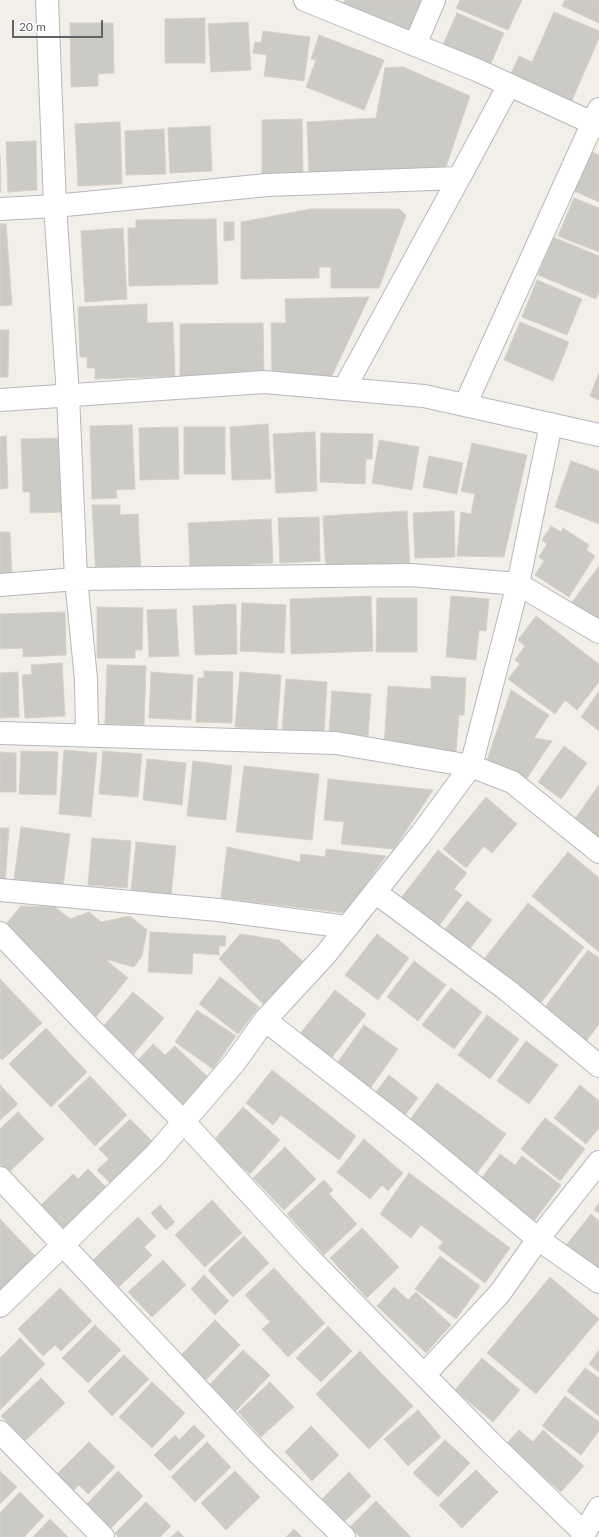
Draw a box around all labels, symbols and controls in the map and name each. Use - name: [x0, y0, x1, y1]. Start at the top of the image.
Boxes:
- scale bar: [14, 12, 105, 38]
- text: 20 m: [19, 19, 46, 34]

